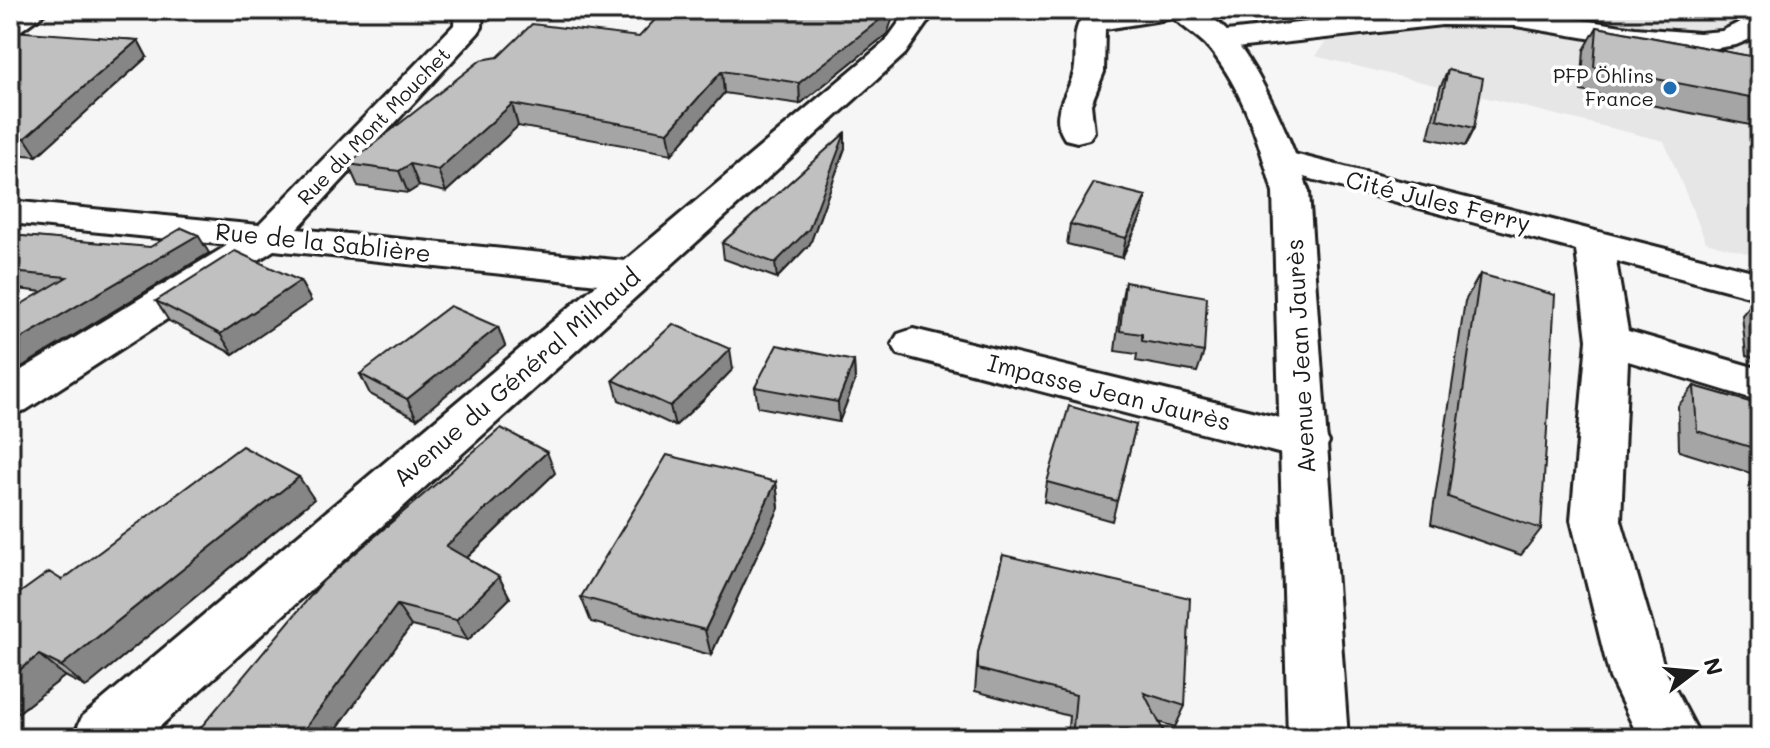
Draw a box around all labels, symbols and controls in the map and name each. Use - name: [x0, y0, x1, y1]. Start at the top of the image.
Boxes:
- street label: Rue du Mont Mouchet: [291, 41, 455, 210]
- place label: PFP Öhlins France: [1553, 62, 1654, 111]
- marker: PFP Öhlins France: [1661, 79, 1679, 97]
- street label: Cité Jules Ferry: [1343, 163, 1534, 238]
- street label: Rue de la Sablière: [214, 215, 432, 268]
- street label: Avenue Jean Jaurès: [1278, 238, 1321, 474]
- street label: Avenue du Général Milhaud: [386, 261, 646, 493]
- street label: Impasse Jean Jaurès: [985, 346, 1234, 437]
- north arrow: [1654, 632, 1734, 712]
- text: N: [1697, 654, 1730, 678]

